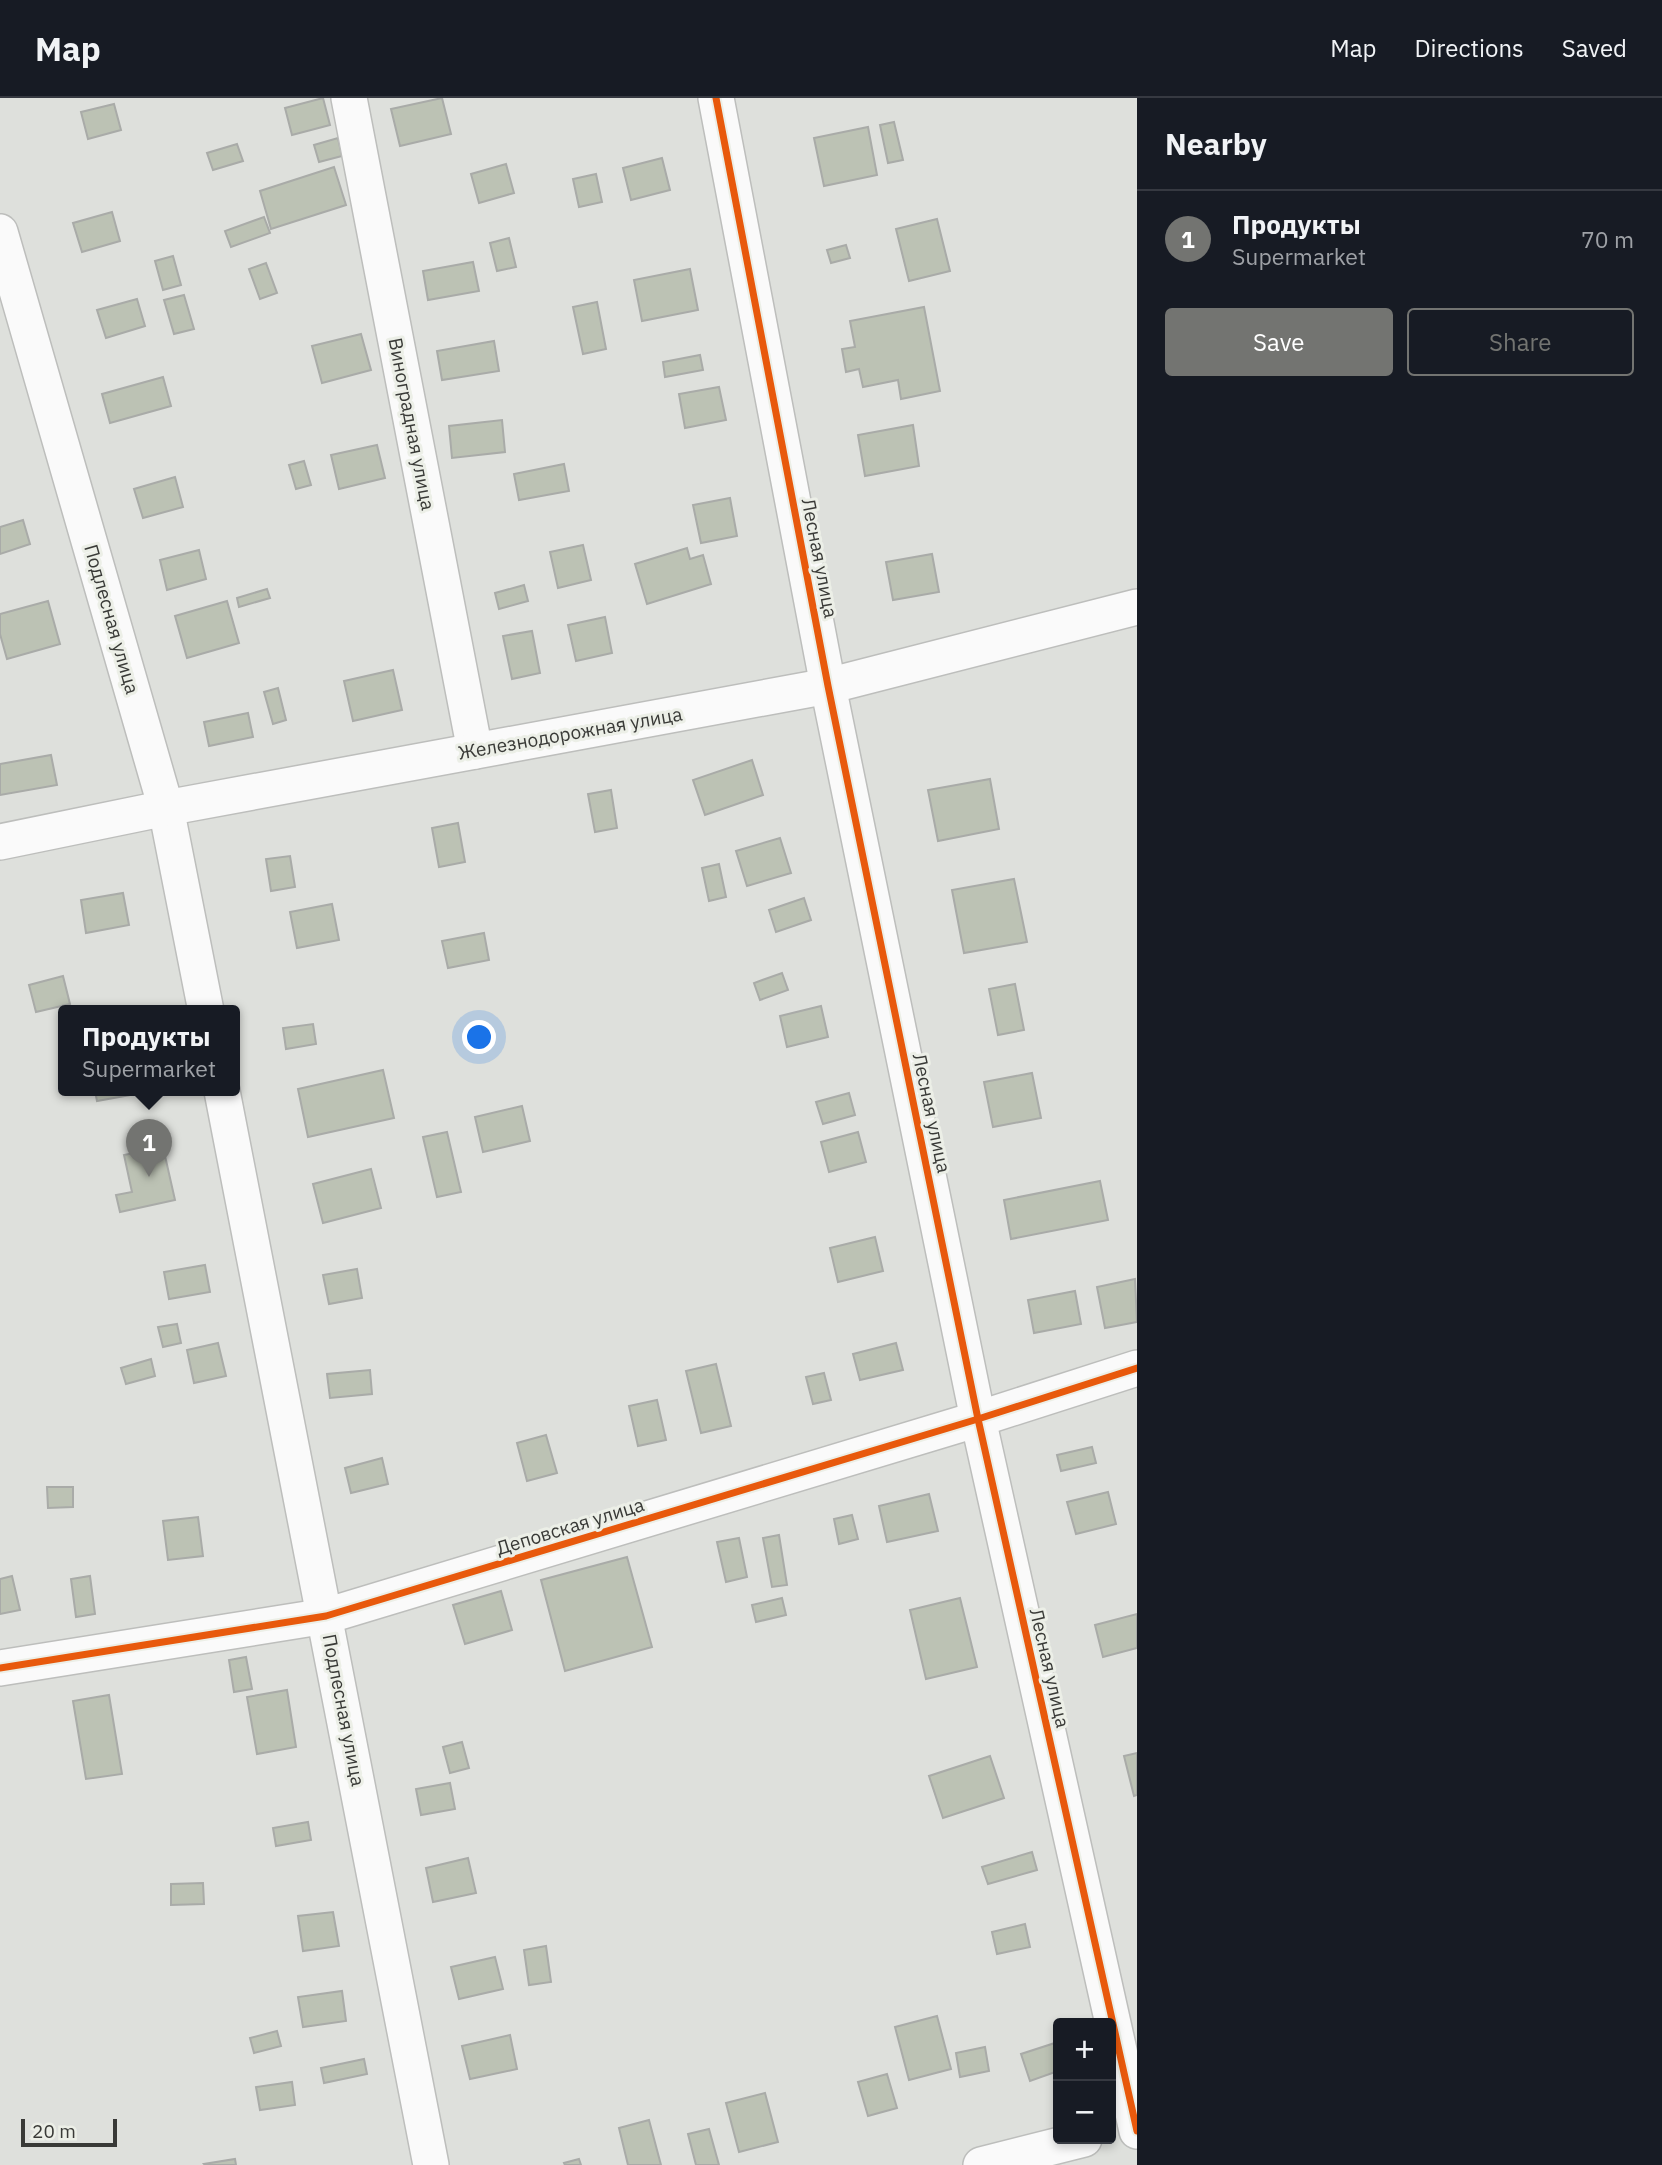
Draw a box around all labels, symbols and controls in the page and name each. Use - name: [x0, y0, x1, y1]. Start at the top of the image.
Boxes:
- text: Map: [35, 27, 101, 70]
- text: Map: [1330, 32, 1376, 64]
- text: Directions: [1414, 32, 1524, 64]
- text: Saved: [1562, 32, 1627, 64]
- text: Nearby: [1165, 124, 1267, 163]
- text: Продукты: [1232, 207, 1361, 241]
- text: 1: [1181, 224, 1195, 254]
- text: 70 m: [1581, 224, 1634, 254]
- text: Supermarket: [1232, 241, 1366, 271]
- button: Save: [1165, 308, 1393, 376]
- button: Share: [1407, 308, 1634, 376]
- street label: Виноградная улица: [384, 336, 440, 512]
- street label: Лесная улица: [797, 496, 843, 620]
- street label: Подлесная улица: [79, 541, 145, 697]
- street label: Железнодорожная улица: [456, 701, 684, 765]
- popup: [58, 1005, 240, 1096]
- text: Продукты: [82, 1019, 211, 1053]
- your location: [462, 1020, 496, 1054]
- street label: Лесная улица: [908, 1051, 956, 1175]
- text: Supermarket: [82, 1053, 216, 1083]
- pin: 1: [126, 1119, 172, 1177]
- street label: Деповская улица: [493, 1492, 647, 1560]
- street label: Лесная улица: [1025, 1606, 1075, 1730]
- street label: Подлесная улица: [317, 1632, 371, 1788]
- map controls: [1053, 2018, 1116, 2144]
- button: +: [1053, 2018, 1116, 2081]
- button: −: [1053, 2081, 1116, 2144]
- scale bar: [21, 2116, 117, 2148]
- text: 20 m: [32, 2119, 76, 2143]

